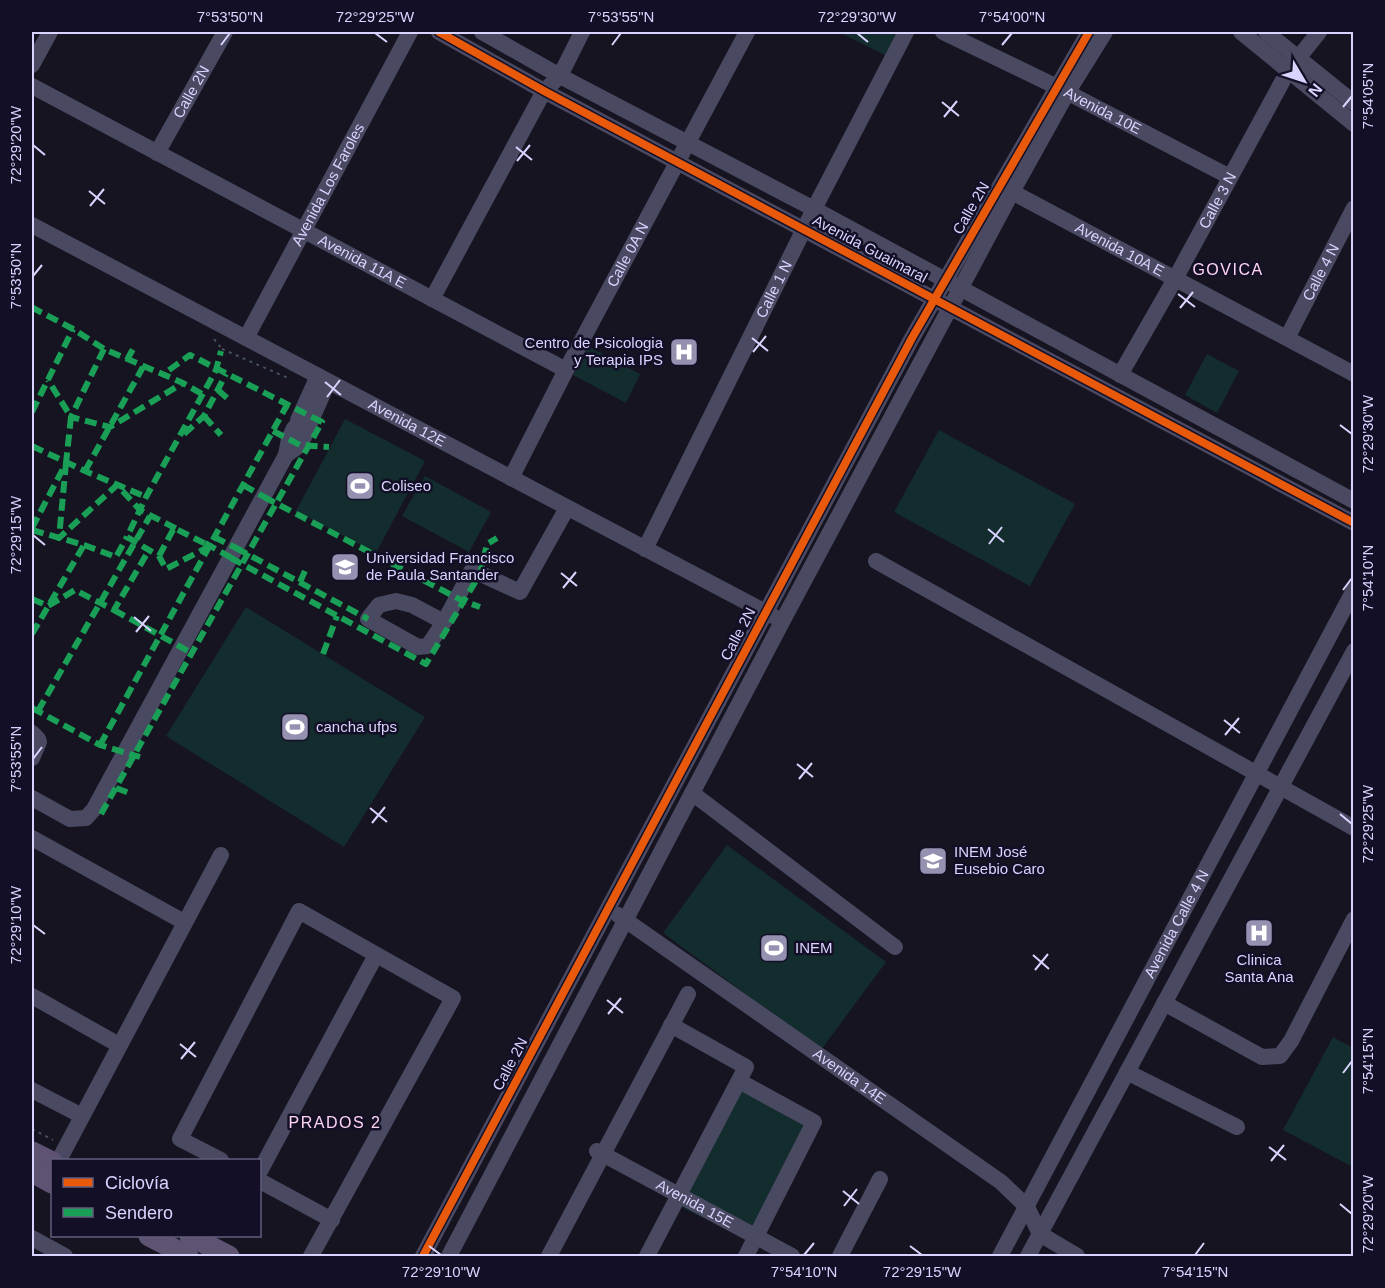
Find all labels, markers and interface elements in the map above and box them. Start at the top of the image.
text: 7°53'50"N [197,8,263,25]
text: 72°29'25"W [336,8,415,25]
text: 7°53'55"N [588,8,654,25]
text: 72°29'30"W [818,8,897,25]
text: 7°54'00"N [979,8,1045,25]
north arrow [1274,51,1334,111]
street label: Calle 2N [169,62,212,121]
text: 7°54'05"N [1359,63,1376,129]
text: N [1305,80,1326,100]
street label: Avenida 10E [1061,83,1144,137]
text: 72°29'20"W [7,105,24,184]
street label: Avenida Los Faroles [288,120,367,249]
street label: Calle 3 N [1195,169,1239,231]
street label: Calle 2N [949,179,992,237]
street label: Avenida Guaimaral [810,211,930,286]
street label: Avenida 10A E [1073,218,1167,279]
street label: Calle 0A N [603,219,652,290]
street label: Avenida 11A E [316,231,409,291]
street label: Calle 4 N [1299,241,1342,303]
text: 7°53'50"N [7,243,24,309]
street label: Calle 1 N [752,258,795,321]
district label: GOVICA [1192,261,1264,278]
place label: Centro de Psicologia y Terapia IPS [525,334,664,368]
hospital icon: Centro de Psicologia y Terapia IPS [668,336,700,368]
text: 72°29'30"W [1359,394,1376,473]
street label: Avenida 12E [366,395,449,450]
sports icon: Coliseo [344,470,376,502]
place label: Coliseo [381,477,431,494]
text: 72°29'15"W [7,495,24,574]
text: 7°54'10"N [1359,545,1376,611]
place label: Universidad Francisco de Paula Santander [366,549,514,583]
school or university icon: Universidad Francisco de Paula Santander [329,551,361,583]
street label: Calle 2N [717,604,759,663]
sports icon: cancha ufps [279,711,311,743]
place label: cancha ufps [316,718,397,735]
text: 7°53'55"N [7,726,24,792]
text: 72°29'25"W [1359,784,1376,863]
place label: INEM José Eusebio Caro [954,843,1045,877]
school or university icon: INEM José Eusebio Caro [917,845,949,877]
street label: Avenida Calle 4 N [1140,867,1212,981]
text: 72°29'10"W [7,885,24,964]
hospital icon: Clinica Santa Ana [1243,917,1275,949]
sports icon: INEM [758,932,790,964]
place label: INEM [795,939,833,956]
place label: Clinica Santa Ana [1224,951,1294,985]
text: 7°54'15"N [1359,1028,1376,1094]
street label: Calle 2N [489,1034,531,1093]
street label: Avenida 14E [810,1045,889,1107]
district label: PRADOS 2 [289,1114,381,1131]
legend [51,1159,261,1237]
text: Ciclovía [105,1173,170,1193]
text: 72°29'20"W [1359,1174,1376,1253]
street label: Avenida 15E [654,1176,736,1231]
text: Sendero [105,1203,173,1223]
text: 72°29'10"W [402,1263,481,1280]
text: 7°54'10"N [771,1263,837,1280]
text: 72°29'15"W [883,1263,962,1280]
text: 7°54'15"N [1162,1263,1228,1280]

